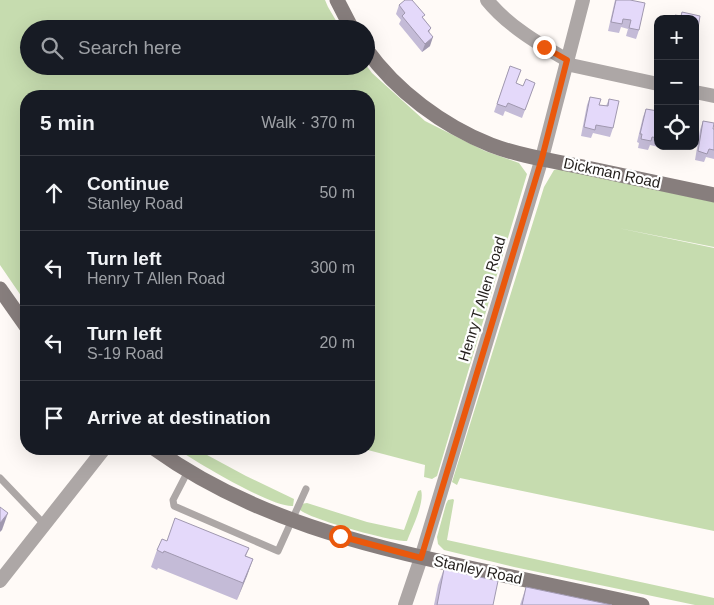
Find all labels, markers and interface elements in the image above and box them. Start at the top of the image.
map controls [654,15,699,150]
button: + [654,15,699,60]
search box [20,20,375,75]
icon: search [38,34,66,62]
route end [533,36,556,59]
text: Search here [78,37,182,58]
button: − [654,60,699,105]
button: locate [654,105,699,150]
text: 5 min [40,111,95,134]
text: Walk · 370 m [261,114,355,131]
street label: Dickman Road [562,154,662,191]
text: Continue [87,173,169,194]
icon: ahead [40,179,68,207]
text: 50 m [319,184,355,201]
text: Stanley Road [87,195,183,212]
street label: Henry T Allen Road [454,234,509,363]
text: Turn left [87,248,162,269]
icon: left [40,254,68,282]
text: 300 m [311,259,355,276]
text: Henry T Allen Road [87,270,225,287]
text: Turn left [87,323,162,344]
icon: left [40,329,68,357]
text: 20 m [319,334,355,351]
text: S-19 Road [87,345,164,362]
icon: arrive [40,404,68,432]
text: Arrive at destination [87,407,271,428]
route start [329,525,352,548]
street label: Stanley Road [432,552,524,587]

